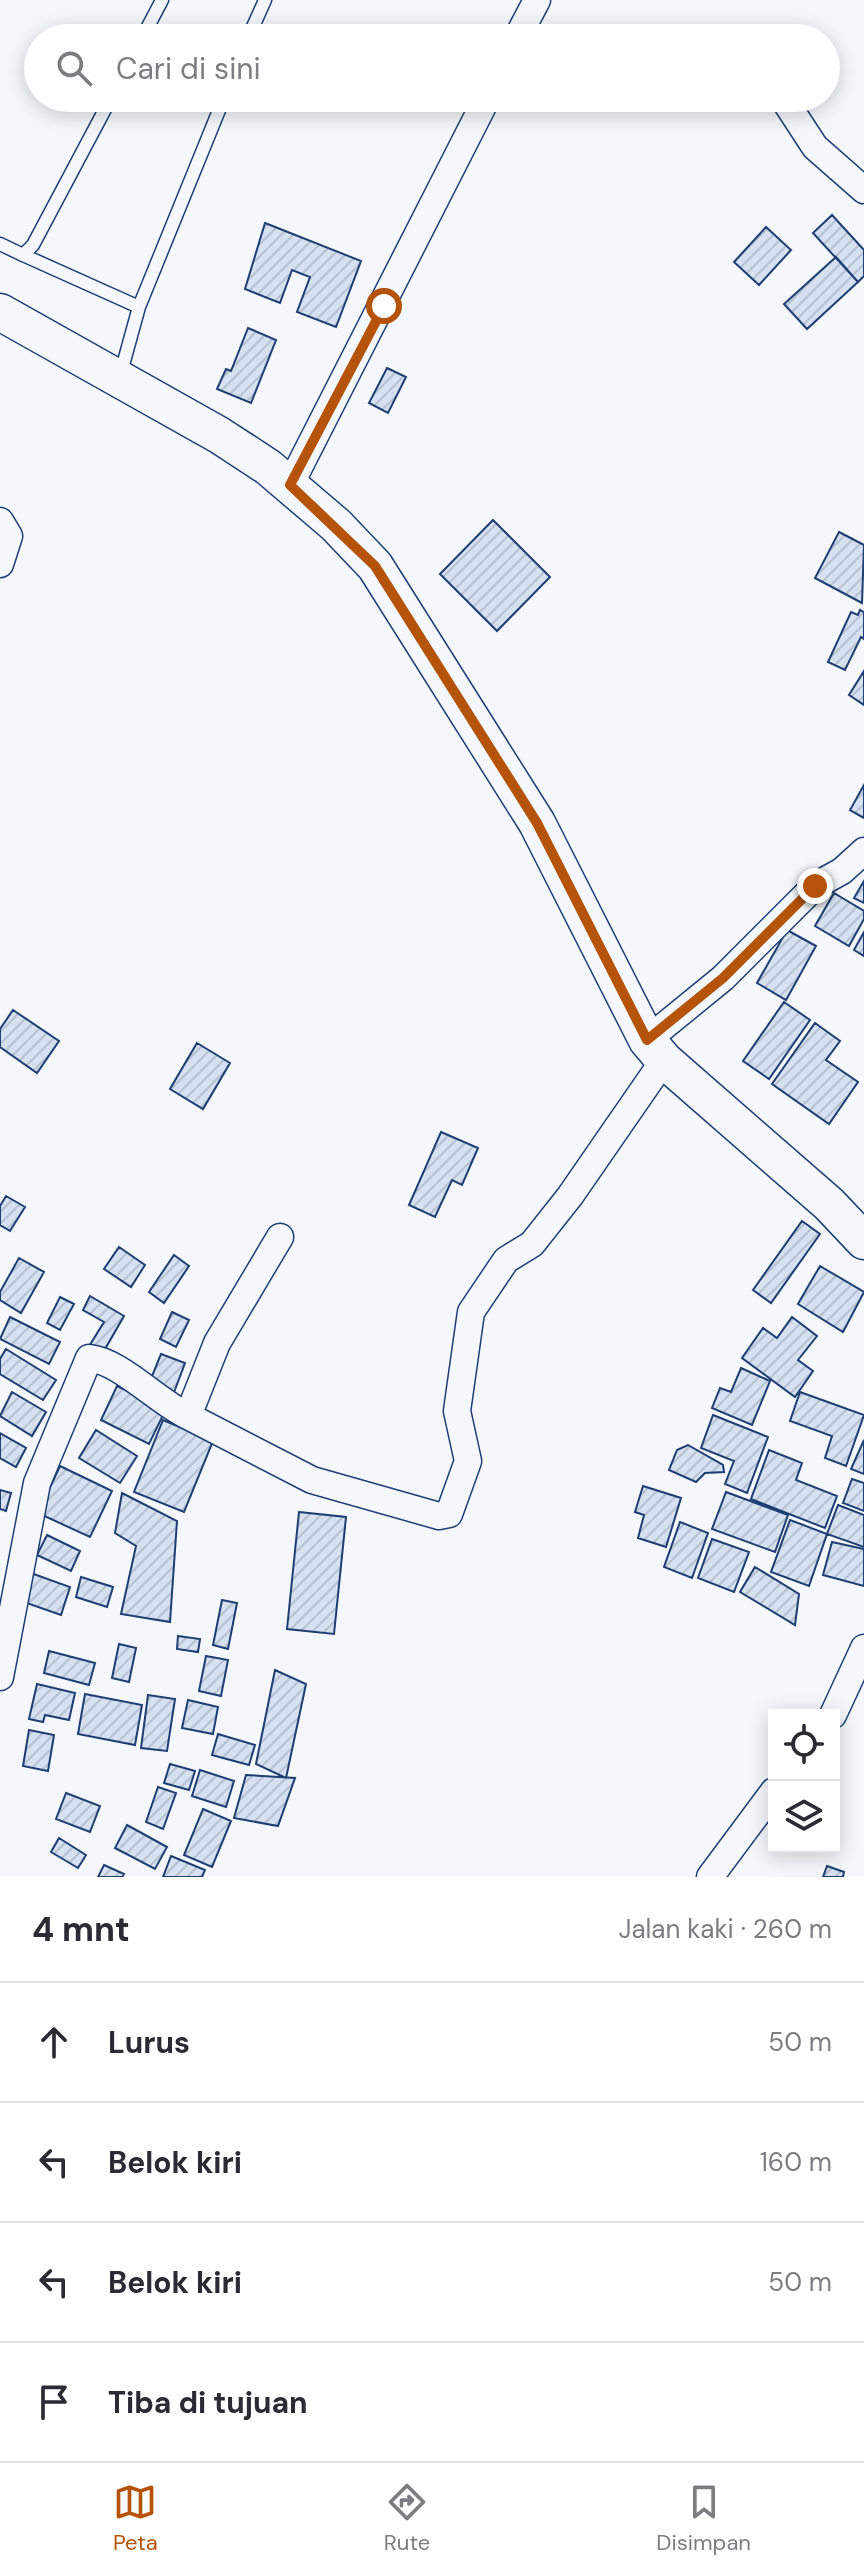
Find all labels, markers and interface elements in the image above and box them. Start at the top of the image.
search box [24,24,840,112]
icon: search [52,46,96,90]
text: Cari di sini [116,49,261,88]
route start [366,288,402,324]
route end [797,868,833,904]
map controls [768,1709,840,1853]
button: locate [768,1709,840,1781]
button: layers [768,1781,840,1853]
text: 4 mnt [32,1907,130,1952]
text: Jalan kaki · 260 m [618,1912,832,1946]
icon: ahead [32,2020,76,2064]
text: Lurus [108,2023,190,2062]
text: 50 m [768,2025,832,2059]
icon: left [32,2140,76,2184]
text: Belok kiri [108,2143,242,2182]
text: 160 m [760,2145,832,2179]
icon: left [32,2260,76,2304]
text: Belok kiri [108,2263,242,2302]
text: 50 m [768,2265,832,2299]
icon: arrive [32,2380,76,2424]
text: Tiba di tujuan [108,2383,308,2422]
tab: Peta [113,2480,158,2557]
tab: Rute [384,2480,430,2557]
tab: Disimpan [656,2480,751,2557]

